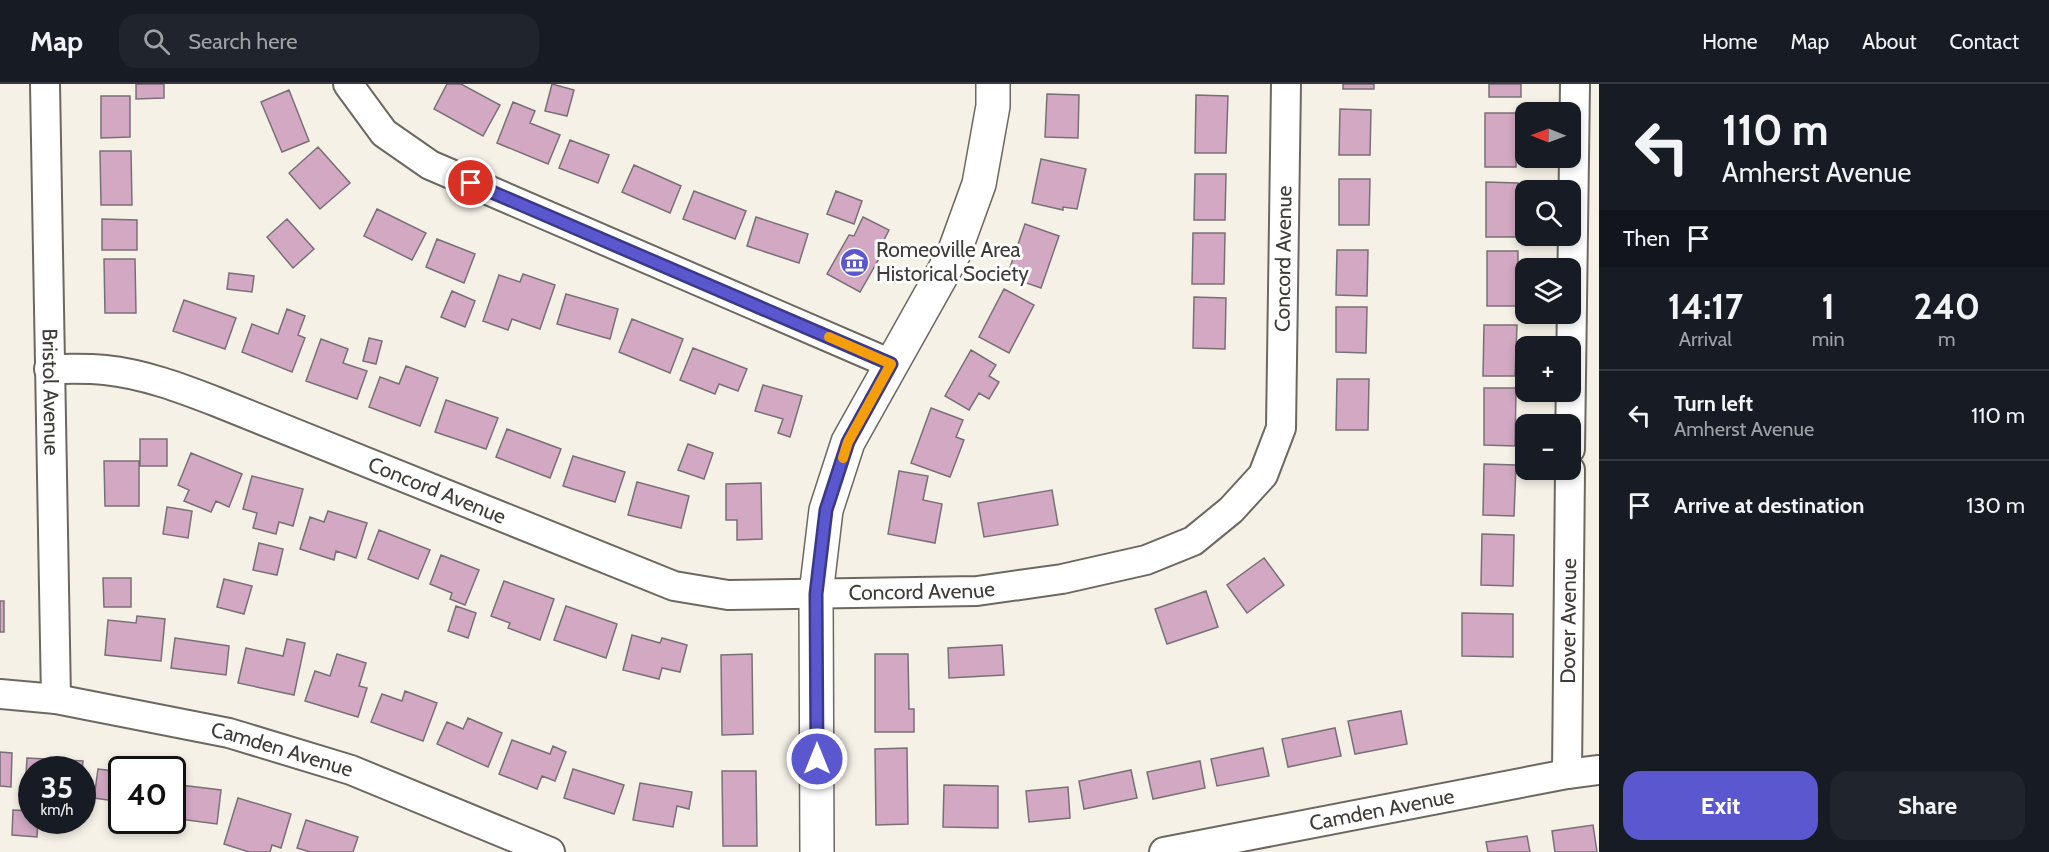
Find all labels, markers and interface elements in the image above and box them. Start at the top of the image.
search box [119,14,539,68]
text: Map [30,24,83,58]
icon: search [140,25,173,58]
text: Search here [188,28,297,55]
text: Home [1702,29,1758,54]
text: Map [1791,29,1829,54]
text: About [1862,29,1916,54]
text: Contact [1949,29,2019,54]
north arrow [1515,102,1581,168]
map controls [1515,102,1581,480]
text: 110 m [1722,104,1829,156]
icon: left [1623,108,1701,186]
text: Amherst Avenue [1722,156,1911,189]
pin [445,157,496,208]
icon: arrive [454,166,487,199]
button: search [1515,180,1581,246]
street label: Concord Avenue [1269,185,1297,332]
icon: arrive [1682,222,1715,255]
text: Then [1623,225,1670,252]
place label: Romeoville Area Historical Society [876,237,1029,286]
museum icon: Romeoville Area Historical Society [839,246,871,278]
button: layers [1515,258,1581,324]
text: 14:17 [1668,284,1743,328]
text: 1 [1822,284,1835,328]
text: 240 [1913,284,1980,328]
text: Arrival [1679,327,1732,351]
text: min [1812,327,1845,351]
text: m [1938,327,1956,351]
street label: Bristol Avenue [37,328,65,456]
button: + [1515,336,1581,402]
text: Turn left [1674,390,1753,417]
icon: left [1623,399,1656,432]
text: 110 m [1971,402,2025,429]
button: − [1515,414,1581,480]
text: Amherst Avenue [1674,417,1814,441]
street label: Concord Avenue [365,451,510,529]
icon: arrive [1623,489,1656,522]
text: Arrive at destination [1674,492,1864,519]
text: 130 m [1966,492,2025,519]
street label: Dover Avenue [1555,558,1581,684]
street label: Concord Avenue [848,576,997,605]
street label: Camden Avenue [209,717,356,782]
position arrow [785,727,849,791]
speed limit sign: 40 [108,756,186,834]
text: 35 [41,769,73,806]
button: Exit [1623,771,1818,840]
button: Share [1830,771,2025,840]
street label: Camden Avenue [1307,783,1457,836]
text: km/h [41,801,73,819]

